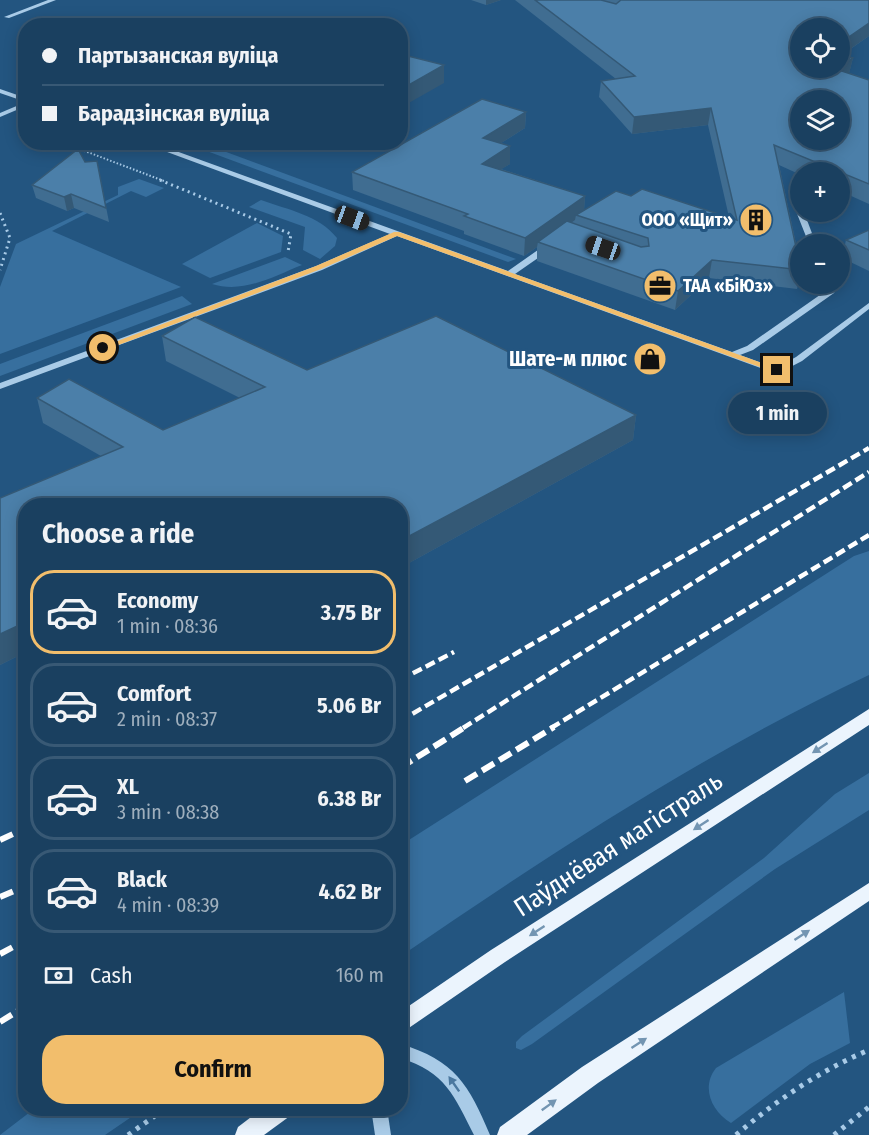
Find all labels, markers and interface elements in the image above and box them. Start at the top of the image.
map controls [790,18,850,294]
button: locate [790,18,850,78]
text: Партызанская вуліца [78,42,278,69]
button: layers [790,90,850,150]
text: Барадзінская вуліца [78,100,270,127]
button: + [790,162,850,222]
building icon: ООО «Щит» [738,202,774,238]
car [332,203,372,233]
place label: ООО «Щит» [641,209,733,231]
car [583,234,623,262]
button: − [790,234,850,294]
office icon: ТАА «БіЮз» [642,268,678,304]
place label: ТАА «БіЮз» [683,275,773,297]
route start [89,334,116,361]
shop icon: Шате-м плюс [632,341,668,377]
place label: Шате-м плюс [509,346,628,372]
route end [763,356,790,383]
callout: 1 min [728,391,826,433]
text: 1 min [756,401,799,425]
text: Choose a ride [42,518,194,550]
icon: car [45,585,99,639]
text: Economy [117,587,198,614]
text: 3.75 Br [321,599,381,626]
text: 1 min · 08:36 [117,614,218,638]
icon: car [45,678,99,732]
text: Comfort [117,680,191,707]
text: 5.06 Br [317,692,381,719]
text: 2 min · 08:37 [117,707,217,731]
one-way arrow [812,742,828,753]
street label: Паўднёвая магістраль [508,765,728,923]
icon: car [45,771,99,825]
text: XL [117,773,139,800]
text: 6.38 Br [317,785,381,812]
text: 3 min · 08:38 [117,800,219,824]
one-way arrow [692,820,709,831]
icon: car [45,864,99,918]
text: Black [117,866,167,893]
text: 4.62 Br [318,878,381,905]
text: 4 min · 08:39 [117,893,219,917]
one-way arrow [529,925,545,937]
one-way arrow [794,930,810,941]
icon: cash [42,959,75,992]
text: Cash [90,962,133,989]
text: 160 m [336,963,384,987]
button: Confirm [42,1035,384,1104]
one-way arrow [631,1038,647,1049]
one-way arrow [448,1076,460,1092]
one-way arrow [540,1099,556,1111]

